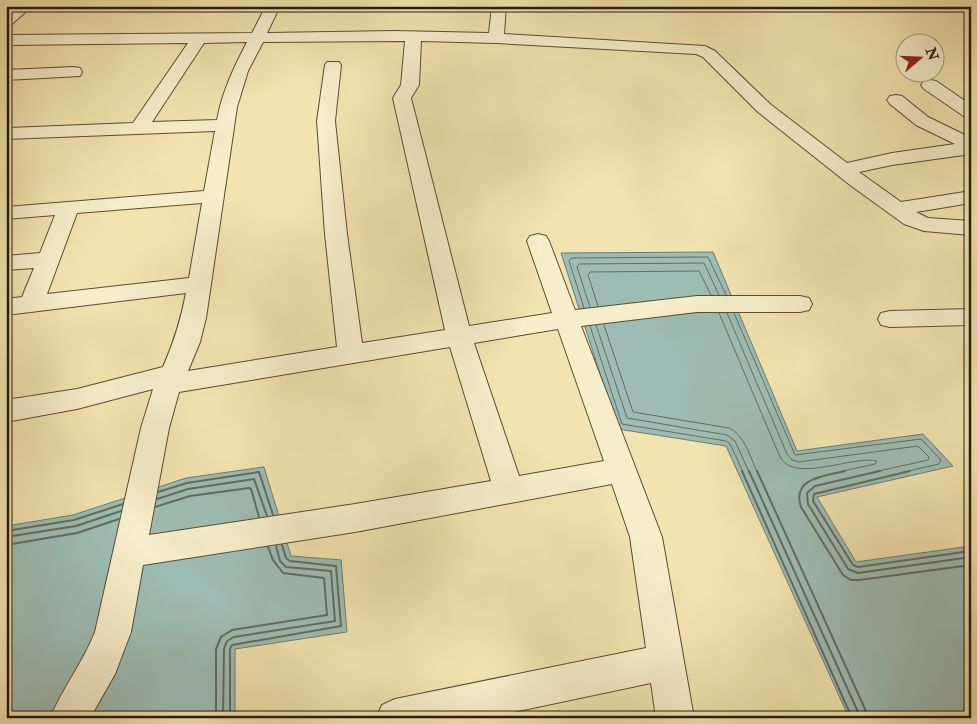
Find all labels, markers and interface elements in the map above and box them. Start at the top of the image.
north arrow [894,32,944,82]
text: N [921,44,942,63]

